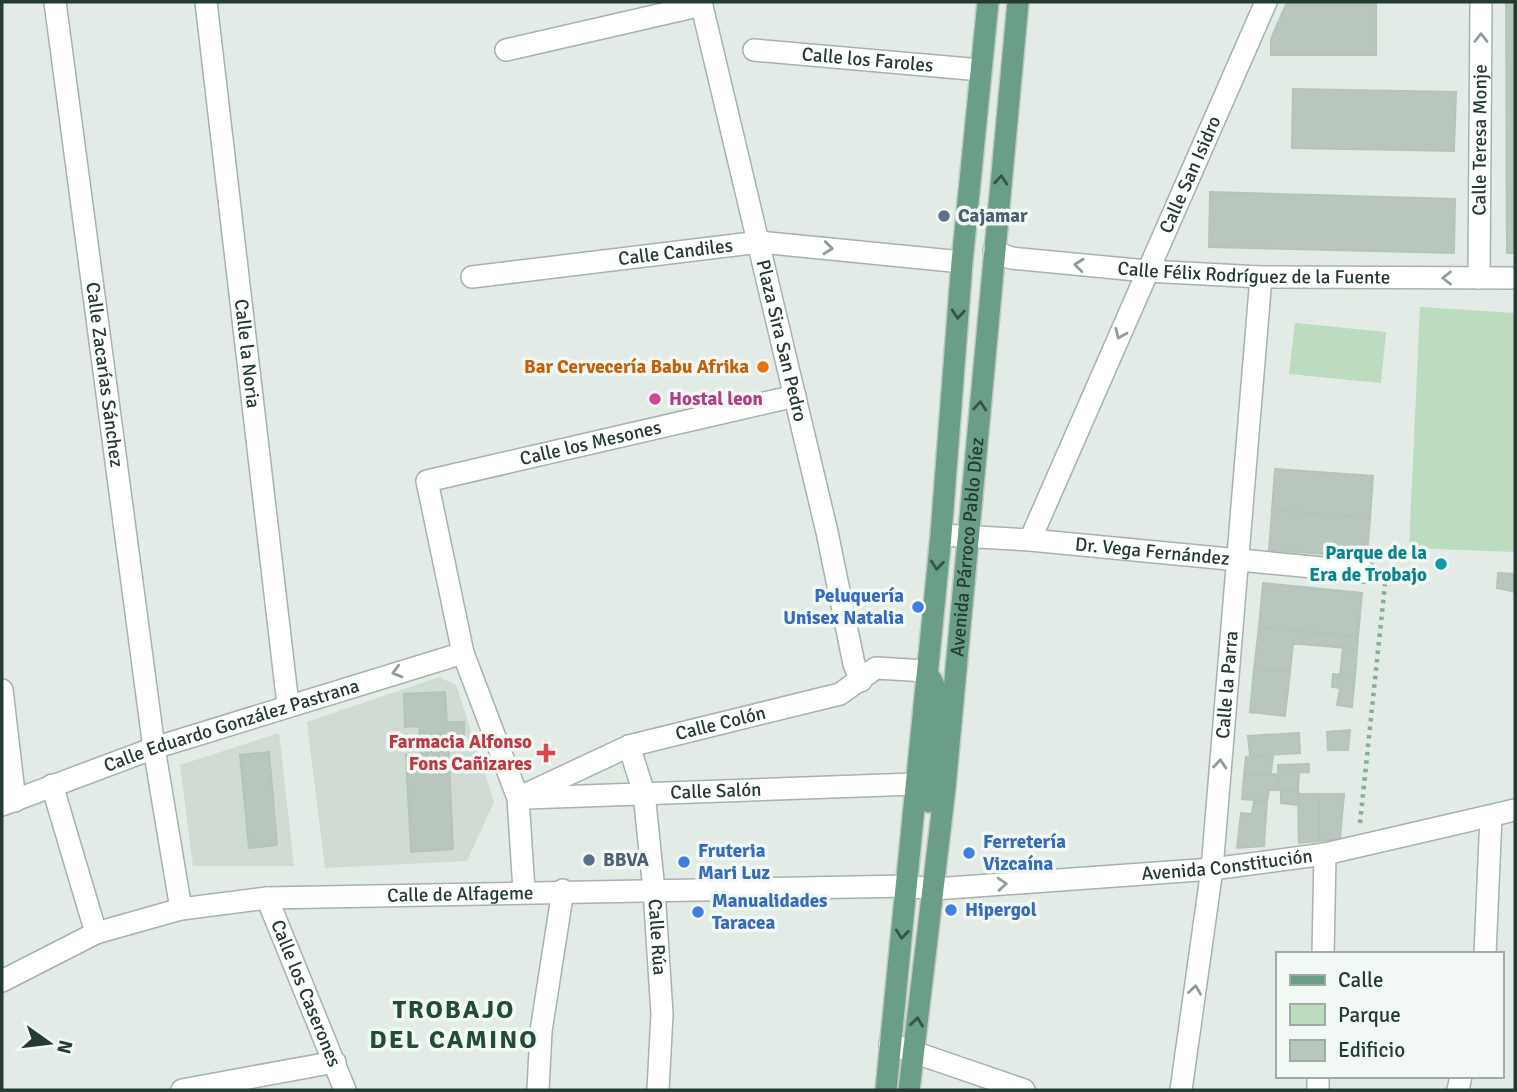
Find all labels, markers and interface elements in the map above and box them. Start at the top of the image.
one-way arrow [1473,32,1489,43]
street label: Calle los Faroles [801,42,934,78]
street label: Calle Teresa Monje [1467,64,1493,216]
street label: Calle San Isidro [1154,112,1227,237]
one-way arrow [993,174,1008,185]
place label: Cajamar [958,204,1028,228]
marker: Cajamar [936,208,952,224]
street label: Calle Candiles [617,233,734,271]
one-way arrow [822,241,834,256]
street label: Calle Félix Rodríguez de la Fuente [1117,256,1390,290]
street label: Plaza Sira San Pedro [751,257,812,424]
one-way arrow [1074,257,1085,272]
one-way arrow [1441,270,1452,286]
street label: Calle Zacarías Sánchez [80,281,129,469]
street label: Calle la Noria [229,298,265,410]
one-way arrow [951,308,966,319]
one-way arrow [1114,327,1128,339]
place label: Bar Cervecería Babu Afrika [524,355,749,379]
marker: Bar Cervecería Babu Afrika [755,359,771,375]
place label: Hostal leon [669,387,763,411]
marker: Hostal leon [647,391,663,407]
one-way arrow [972,401,987,412]
street label: Calle los Mesones [518,415,664,471]
street label: Avenida Párroco Pablo Díez [945,436,989,658]
street label: Dr. Vega Fernández [1074,532,1231,571]
place label: Parque de la Era de Trobajo [1309,541,1427,587]
marker: Parque de la Era de Trobajo [1433,556,1449,572]
one-way arrow [930,559,945,571]
place label: Peluquería Unisex Natalia [783,584,904,630]
marker: Peluquería Unisex Natalia [910,599,926,615]
street label: Calle la Parra [1211,630,1244,740]
one-way arrow [391,664,403,679]
street label: Calle Eduardo González Pastrana [100,674,362,778]
street label: Calle Colón [673,701,768,746]
place label: Farmacia Alfonso Fons Cañizares [388,730,532,776]
marker: Farmacia Alfonso Fons Cañizares [538,745,554,761]
one-way arrow [1212,759,1227,770]
street label: Calle Salón [670,778,762,805]
place label: Ferretería Vizcaína [983,830,1066,876]
place label: Fruteria Mari Luz [698,839,770,885]
street label: Avenida Constitución [1141,844,1314,886]
marker: Ferretería Vizcaína [961,845,977,861]
place label: BBVA [603,848,649,872]
marker: BBVA [581,852,597,868]
marker: Fruteria Mari Luz [676,854,692,870]
one-way arrow [997,877,1008,892]
street label: Calle de Alfageme [387,881,534,908]
place label: Manualidades Taracea [712,889,828,935]
street label: Calle Rúa [643,898,671,976]
place label: Hipergol [965,898,1037,922]
marker: Hipergol [943,902,959,918]
marker: Manualidades Taracea [690,904,706,920]
street label: Calle los Caserones [265,916,346,1071]
one-way arrow [895,928,910,940]
legend [1276,952,1503,1078]
text: Calle [1338,967,1384,993]
one-way arrow [1187,985,1202,996]
district label: TROBAJO DEL CAMINO [369,994,539,1056]
text: Parque [1338,1002,1401,1028]
north arrow [14,1008,84,1078]
one-way arrow [909,1017,924,1028]
text: Edificio [1338,1037,1405,1063]
text: N [51,1038,78,1056]

